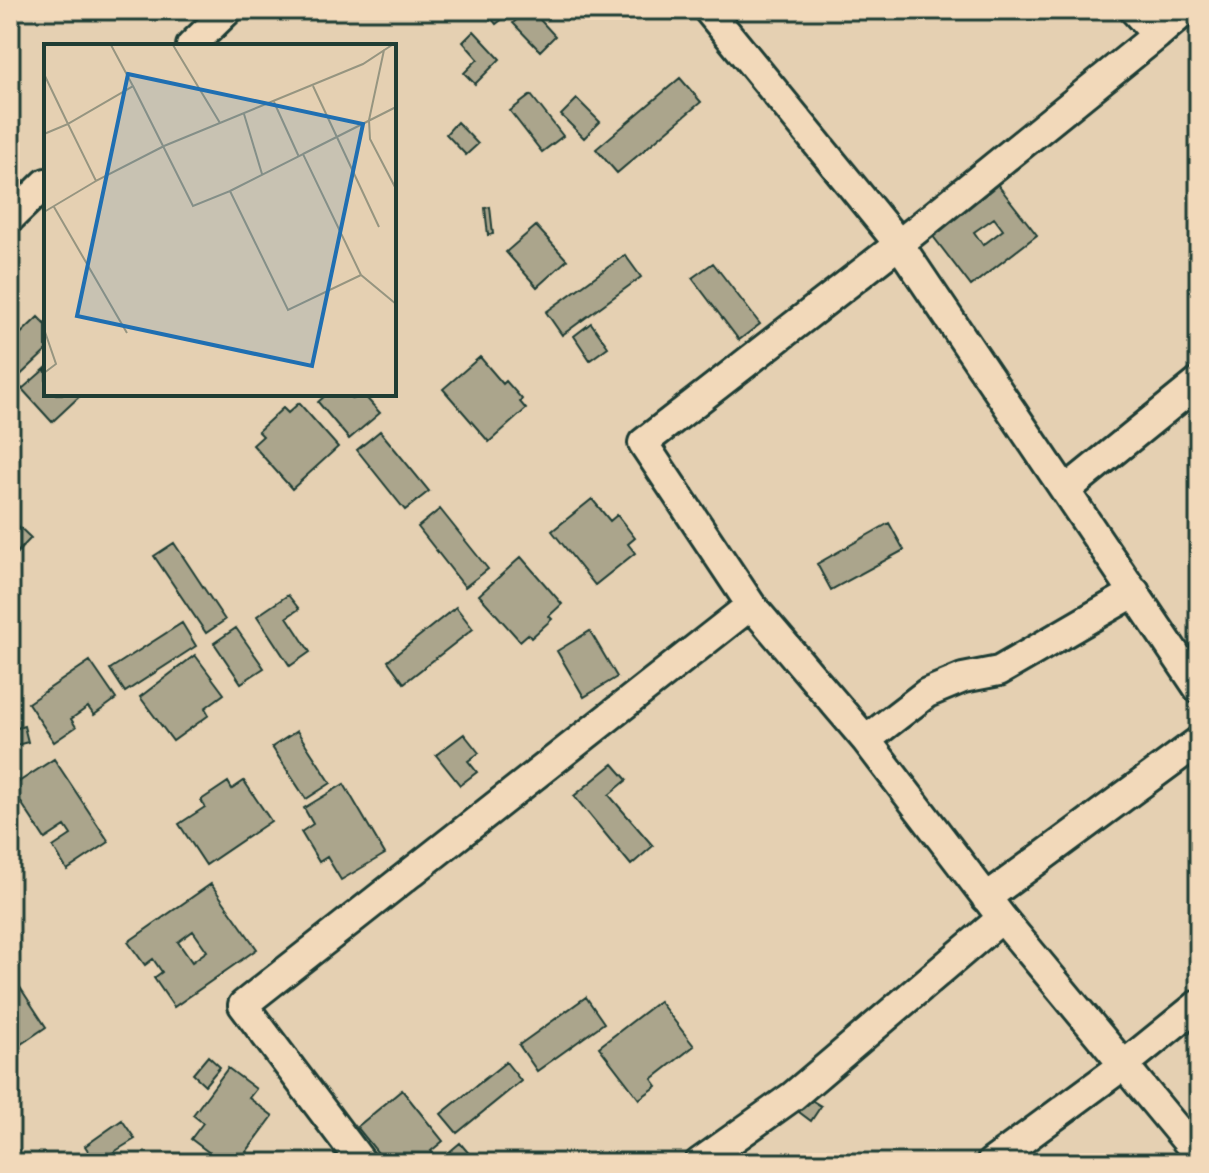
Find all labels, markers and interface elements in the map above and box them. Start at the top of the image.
inset map [44,44,396,396]

